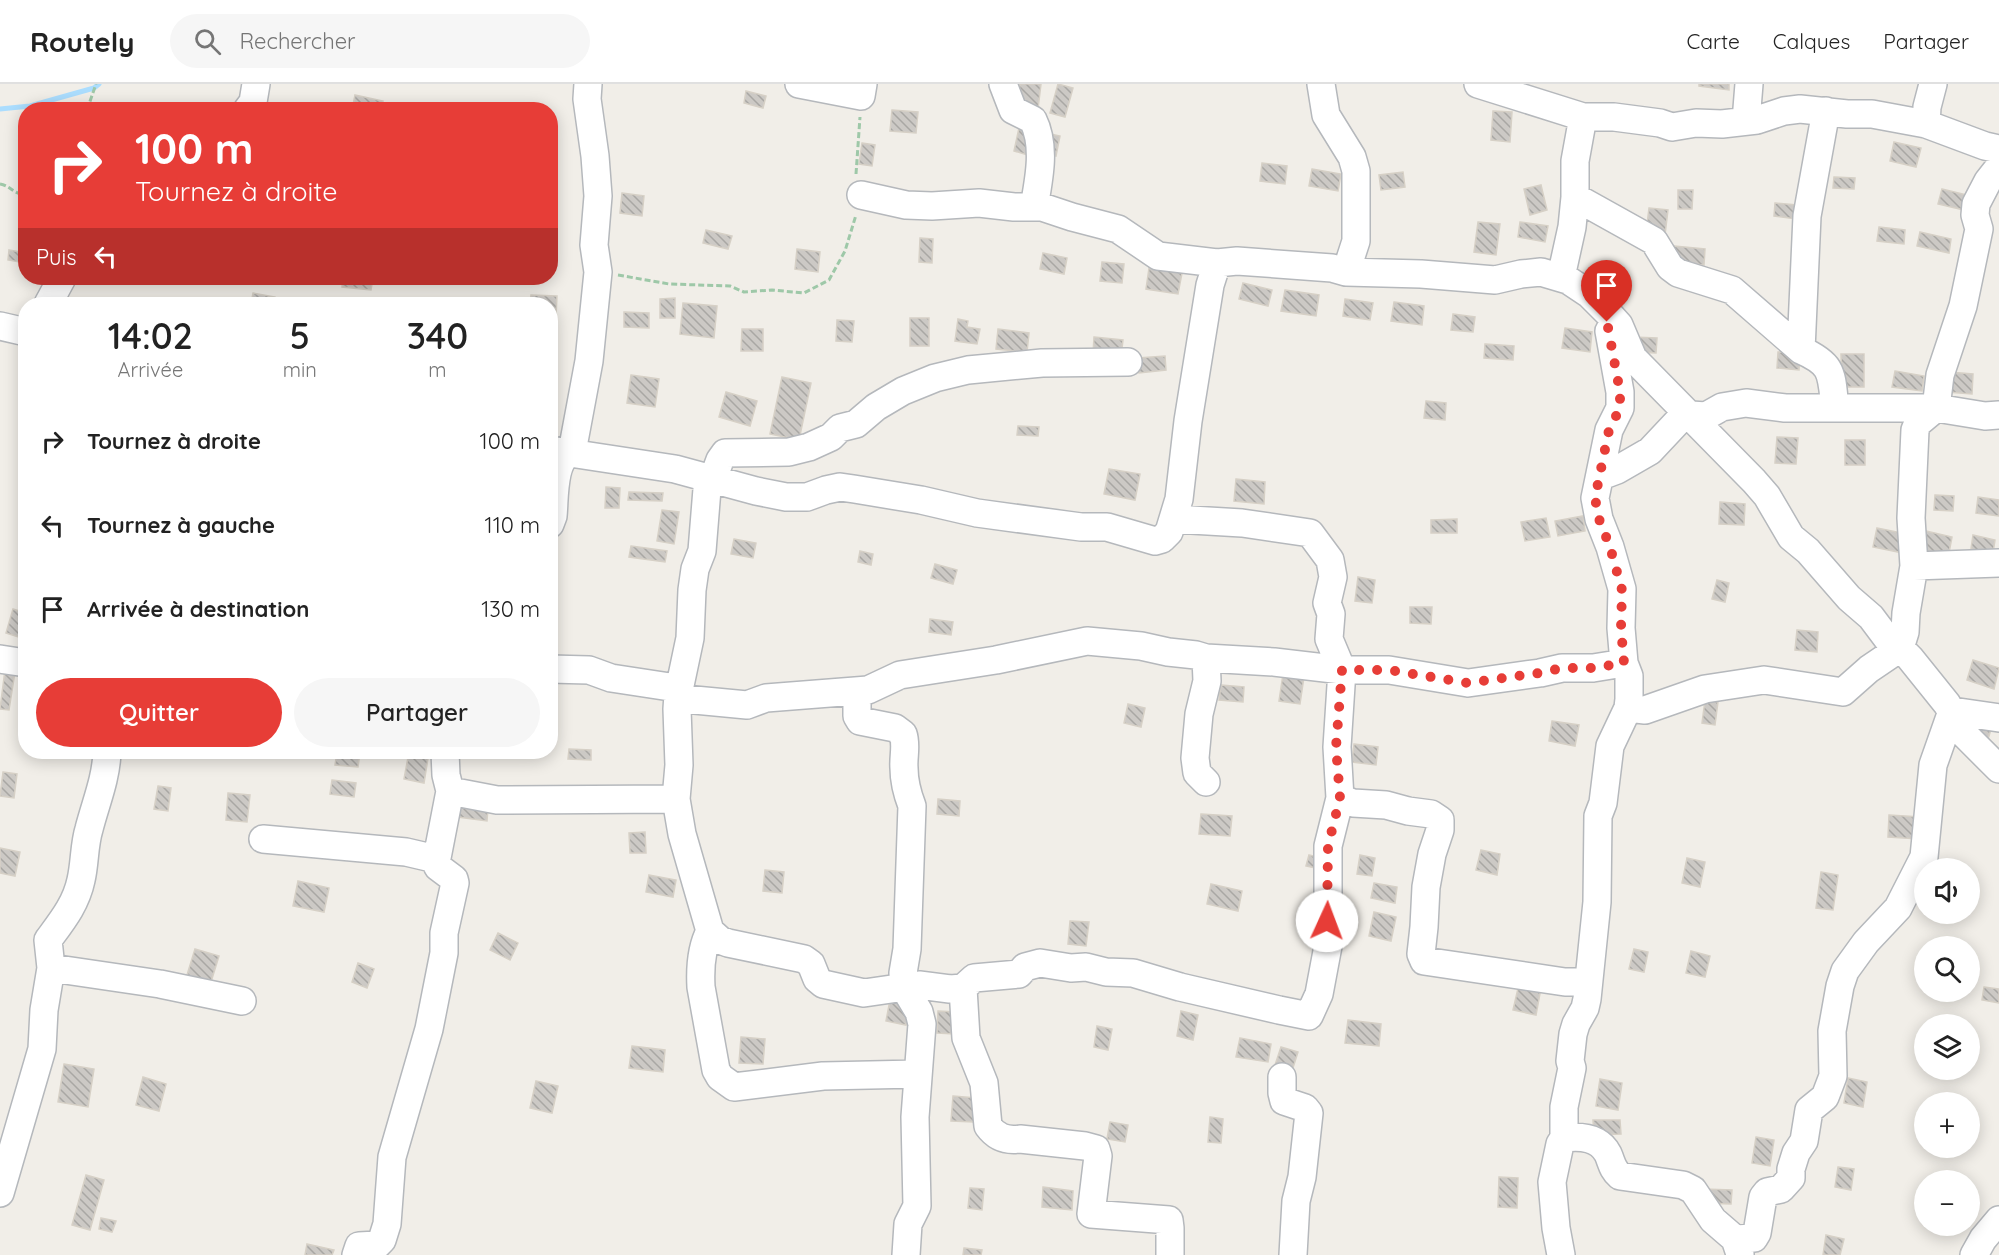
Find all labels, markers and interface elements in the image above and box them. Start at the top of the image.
search box [170,14,590,68]
text: Routely [30,24,134,59]
icon: search [191,25,224,58]
text: Rechercher [239,27,356,55]
text: Carte [1686,28,1740,54]
text: Calques [1773,28,1850,54]
text: Partager [1883,28,1969,54]
text: 100 m [135,122,253,175]
icon: right [36,126,114,204]
text: Tournez à droite [135,174,338,208]
icon: left [89,240,122,273]
text: Puis [36,243,77,271]
pin [1581,260,1632,322]
icon: arrive [1590,269,1623,302]
text: 14:02 [108,313,193,358]
text: 5 [290,313,310,358]
text: 340 [407,313,468,358]
text: Arrivée [118,357,183,382]
text: min [283,357,317,382]
text: m [428,357,447,382]
icon: right [36,425,69,458]
text: Tournez à droite [87,427,261,455]
text: 100 m [480,427,540,455]
icon: left [36,509,69,542]
text: Tournez à gauche [87,511,275,539]
text: 110 m [485,511,540,539]
icon: arrive [36,593,69,626]
text: Arrivée à destination [87,595,309,623]
text: 130 m [481,595,540,623]
button: Quitter [36,678,282,747]
button: Partager [294,678,540,747]
map controls [1914,858,1980,1236]
button: sound [1914,858,1980,924]
position arrow [1295,889,1359,953]
button: search [1914,936,1980,1002]
button: layers [1914,1014,1980,1080]
button: + [1914,1092,1980,1158]
button: − [1914,1170,1980,1236]

